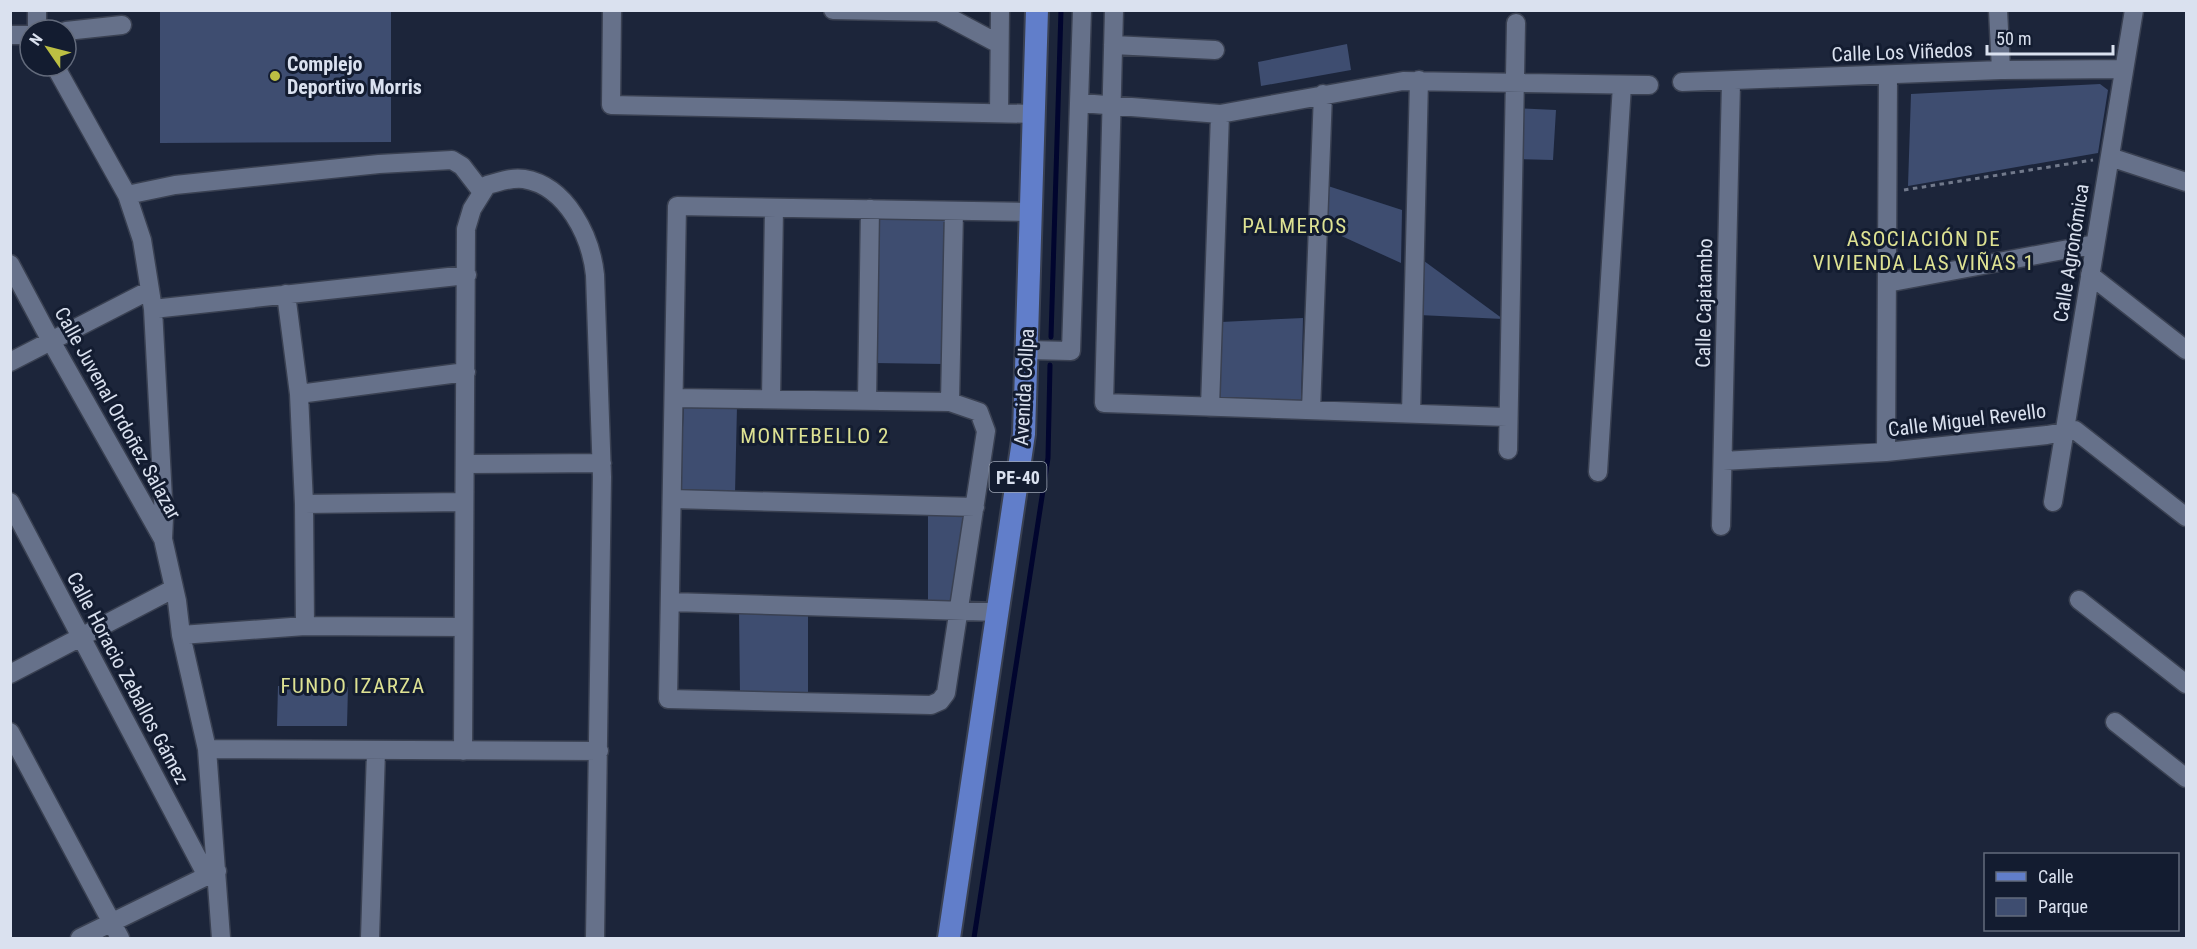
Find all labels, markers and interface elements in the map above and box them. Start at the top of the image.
north arrow [18,18,78,78]
scale bar [1987,18,2113,56]
text: 50 m [1996,28,2031,49]
text: N [26,30,47,49]
street label: Calle Los Viñedos [1831,38,1973,66]
place label: Complejo Deportivo Morris [287,52,422,99]
marker: Complejo Deportivo Morris [268,69,282,83]
street label: Calle Agronómica [2048,182,2094,324]
district label: PALMEROS [1242,214,1348,238]
district label: ASOCIACIÓN DE VIVIENDA LAS VIÑAS 1 [1813,227,2035,275]
street label: Calle Cajatambo [1691,238,1717,368]
street label: Calle Juvenal Ordoñez Salazar [50,303,186,523]
street label: Avenida Collpa [1009,328,1039,446]
street label: Calle Miguel Revello [1887,398,2047,442]
district label: MONTEBELLO 2 [740,424,890,448]
road number: PE-40 [990,462,1046,492]
street label: Calle Horacio Zeballos Gámez [62,568,194,788]
district label: FUNDO IZARZA [280,674,426,698]
legend [1984,853,2179,931]
text: Calle [2038,866,2074,887]
text: Parque [2038,896,2088,917]

